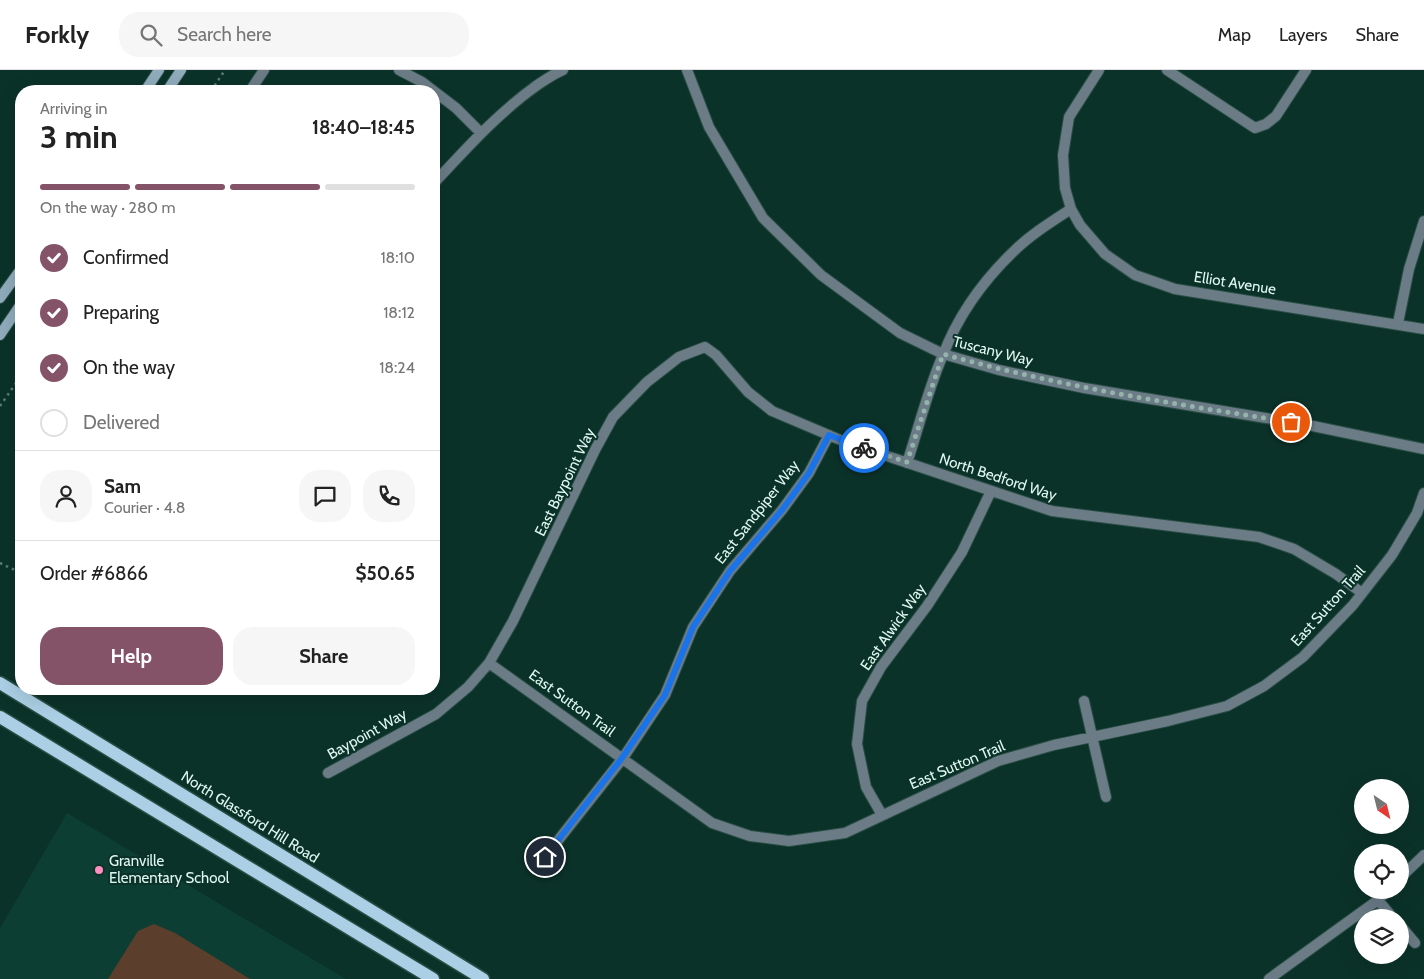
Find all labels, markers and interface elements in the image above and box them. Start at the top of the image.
search box [119,12,469,57]
text: Forkly [25,20,89,49]
icon: search [137,21,165,49]
text: Search here [177,23,272,46]
text: Map [1218,24,1251,46]
text: Layers [1279,24,1328,46]
text: Share [1356,24,1399,46]
text: Arriving in [40,99,107,118]
text: 18:40–18:45 [312,116,415,139]
text: 3 min [40,117,118,156]
text: On the way · 280 m [40,198,175,217]
icon: check [40,244,68,272]
text: Confirmed [83,246,169,269]
text: 18:10 [380,248,415,267]
street label: Elliot Avenue [1193,268,1278,298]
icon: check [40,299,68,327]
text: Preparing [83,301,159,324]
text: 18:12 [383,303,415,322]
street label: Tuscany Way [951,332,1035,370]
icon: check [40,354,68,382]
text: On the way [83,356,175,379]
text: 18:24 [379,358,415,377]
pin [1270,401,1312,443]
icon: bag [1277,408,1305,436]
text: Delivered [83,411,160,434]
courier [839,423,889,473]
street label: East Baypoint Way [531,425,599,539]
icon: bike [850,434,878,462]
street label: North Bedford Way [937,450,1059,505]
street label: East Sandpiper Way [711,456,803,567]
button: person [40,470,92,522]
button: chat [299,470,351,522]
button: phone [363,470,415,522]
text: Sam [104,475,141,498]
text: Courier · 4.8 [104,498,186,517]
text: Order #6866 [40,562,148,585]
text: $50.65 [355,562,415,585]
street label: East Sutton Trail [1287,562,1369,650]
street label: East Alwick Way [856,580,930,674]
button: Help [40,627,223,685]
button: Share [233,627,415,685]
street label: East Sutton Trail [525,666,619,741]
street label: Baypoint Way [324,705,410,763]
street label: East Sutton Trail [907,737,1008,793]
street label: North Glassford Hill Road [178,767,322,867]
north arrow [1354,779,1409,834]
map controls [1354,779,1409,964]
pin [524,836,566,878]
icon: home [531,843,559,871]
button: locate [1354,844,1409,899]
place label: Granville Elementary School [109,852,230,887]
marker: Granville Elementary School [93,864,105,876]
button: layers [1354,909,1409,964]

